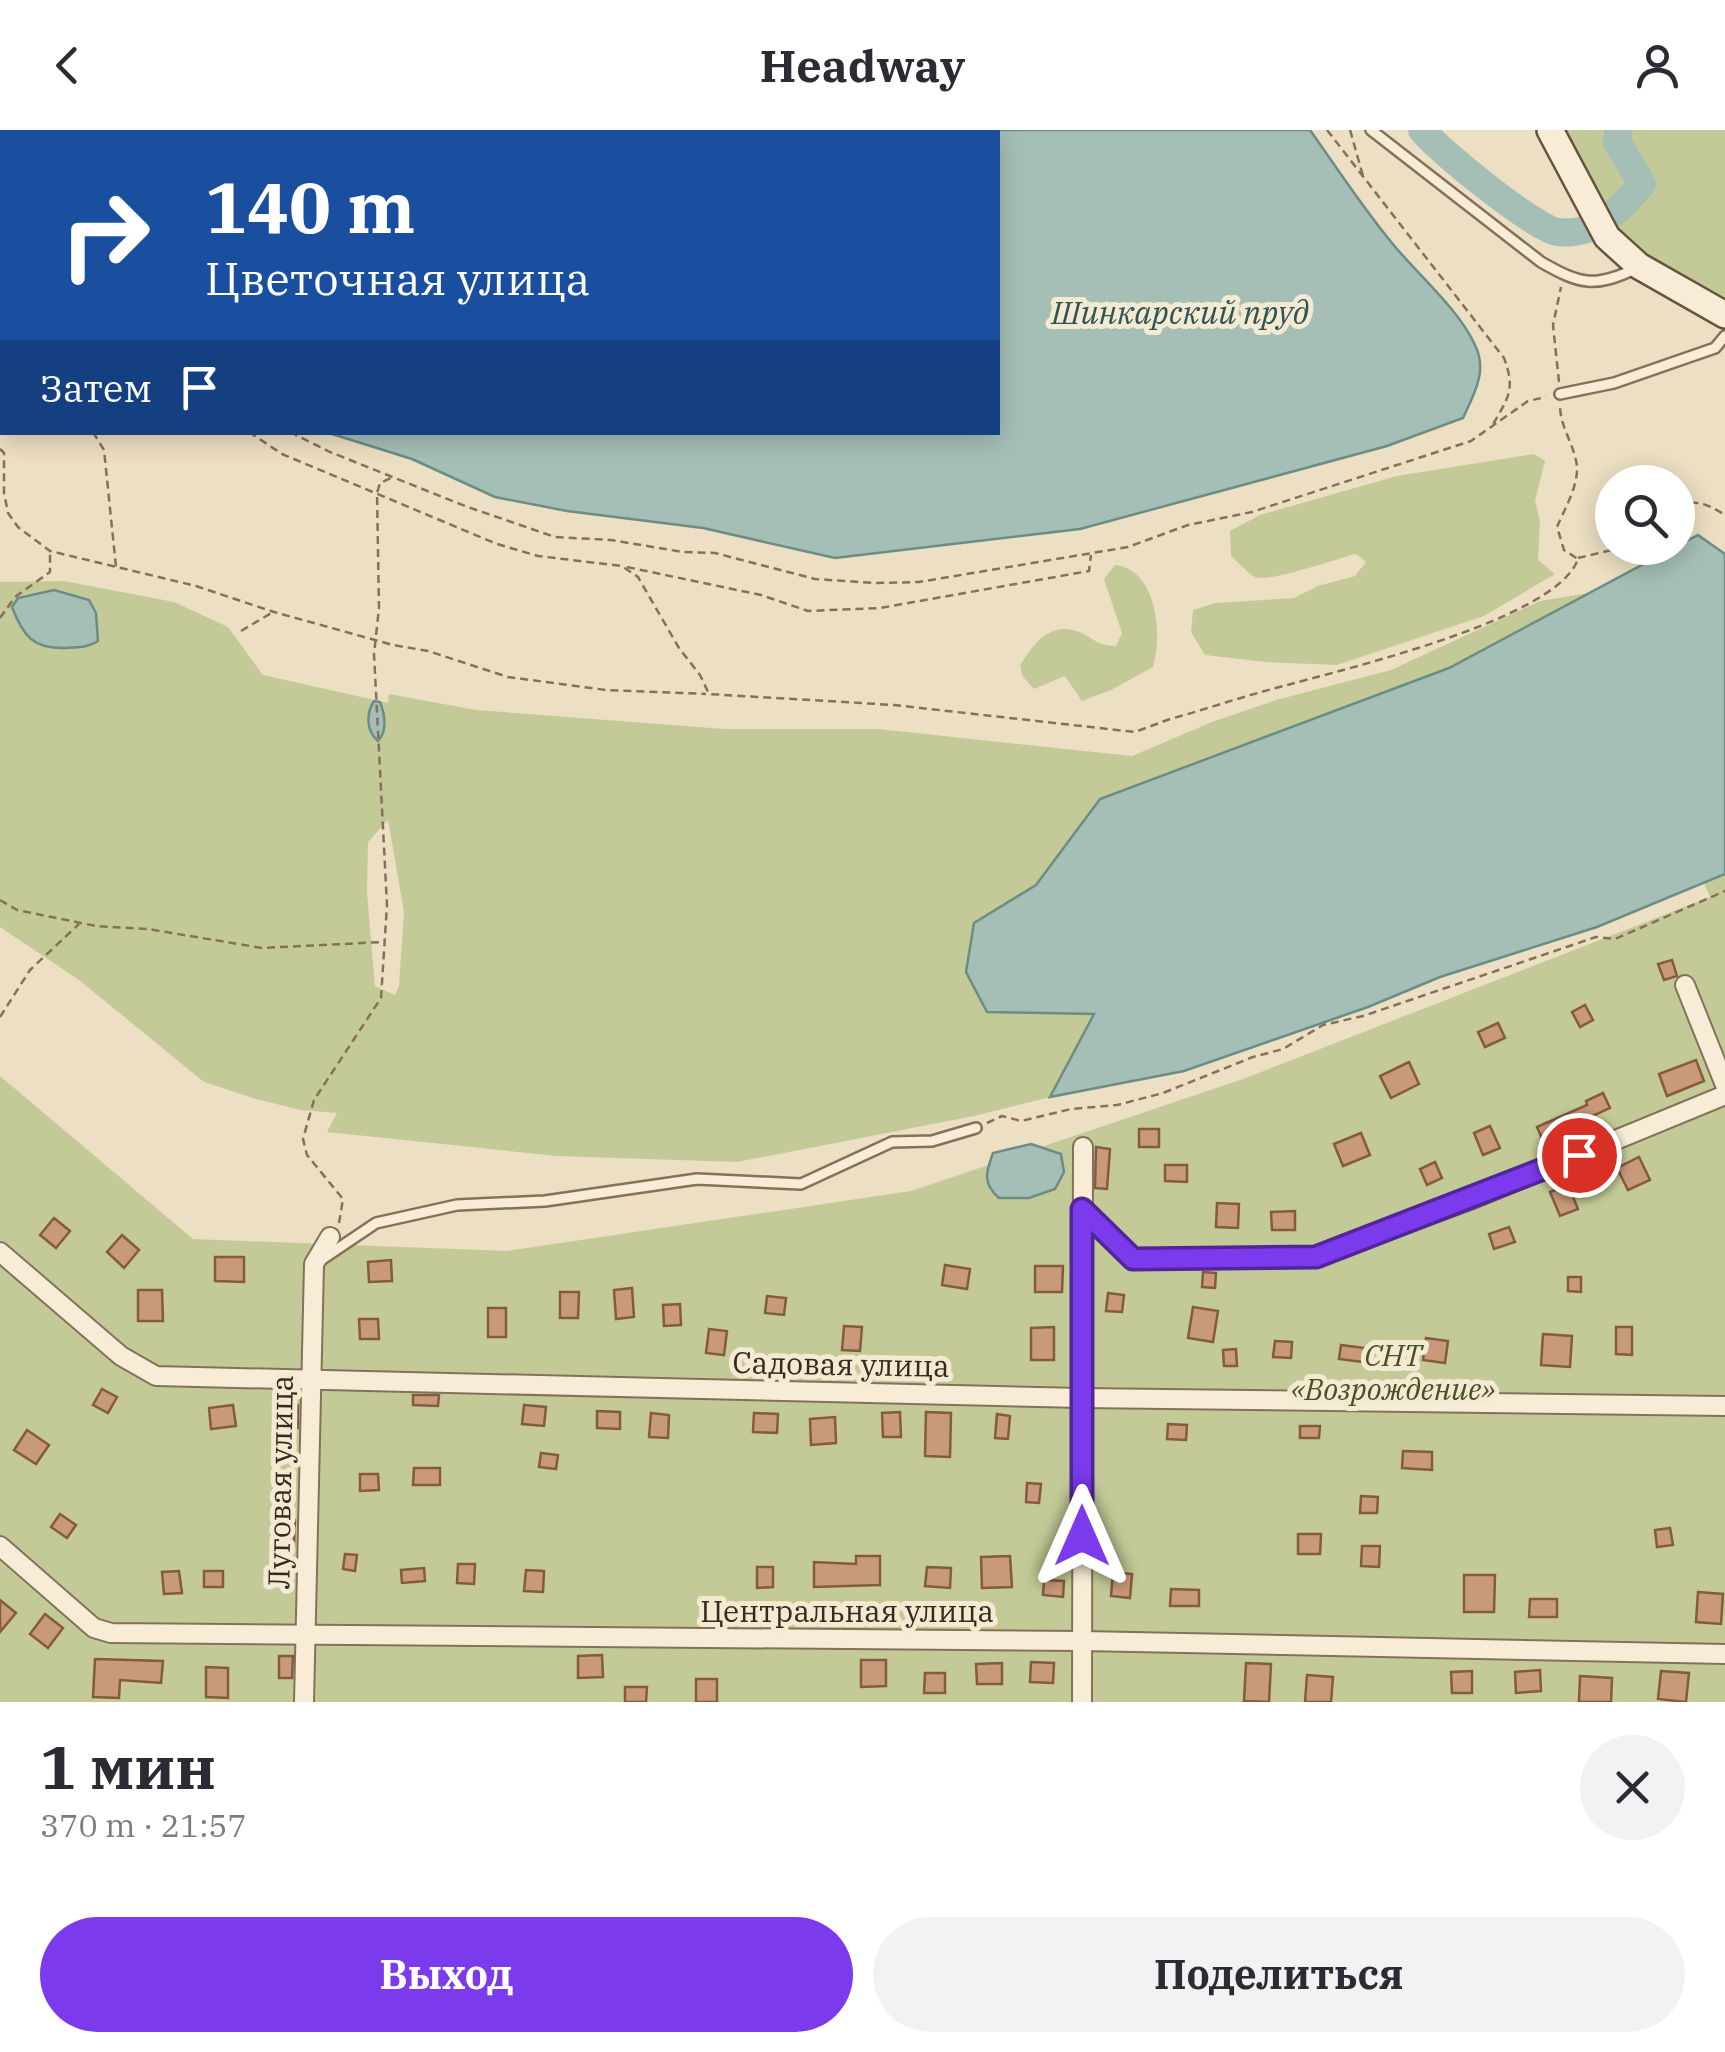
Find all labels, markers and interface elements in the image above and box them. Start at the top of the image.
text: Headway [760,36,965,94]
icon: back [40,38,95,93]
icon: person [1630,38,1685,93]
text: 140 m [205,161,415,252]
icon: right [40,170,170,300]
text: Цветочная улица [205,249,590,307]
water label: Шинкарский пруд [1050,291,1309,333]
icon: arrive [172,360,227,415]
text: Затем [40,363,152,412]
map controls [1595,465,1695,565]
button: search [1595,465,1695,565]
pin [1537,1113,1622,1198]
icon: arrive [1552,1128,1607,1183]
park label: СНТ «Возрождение» [1290,1335,1496,1408]
street label: Садовая улица [732,1342,950,1385]
street label: Луговая улица [258,1374,301,1589]
position arrow [1030,1484,1134,1588]
street label: Центральная улица [700,1591,994,1630]
text: 1 мин [40,1727,216,1806]
button: close [1580,1735,1685,1840]
text: 370 m · 21:57 [40,1804,247,1846]
button: Выход [40,1917,853,2032]
button: Поделиться [873,1917,1685,2032]

